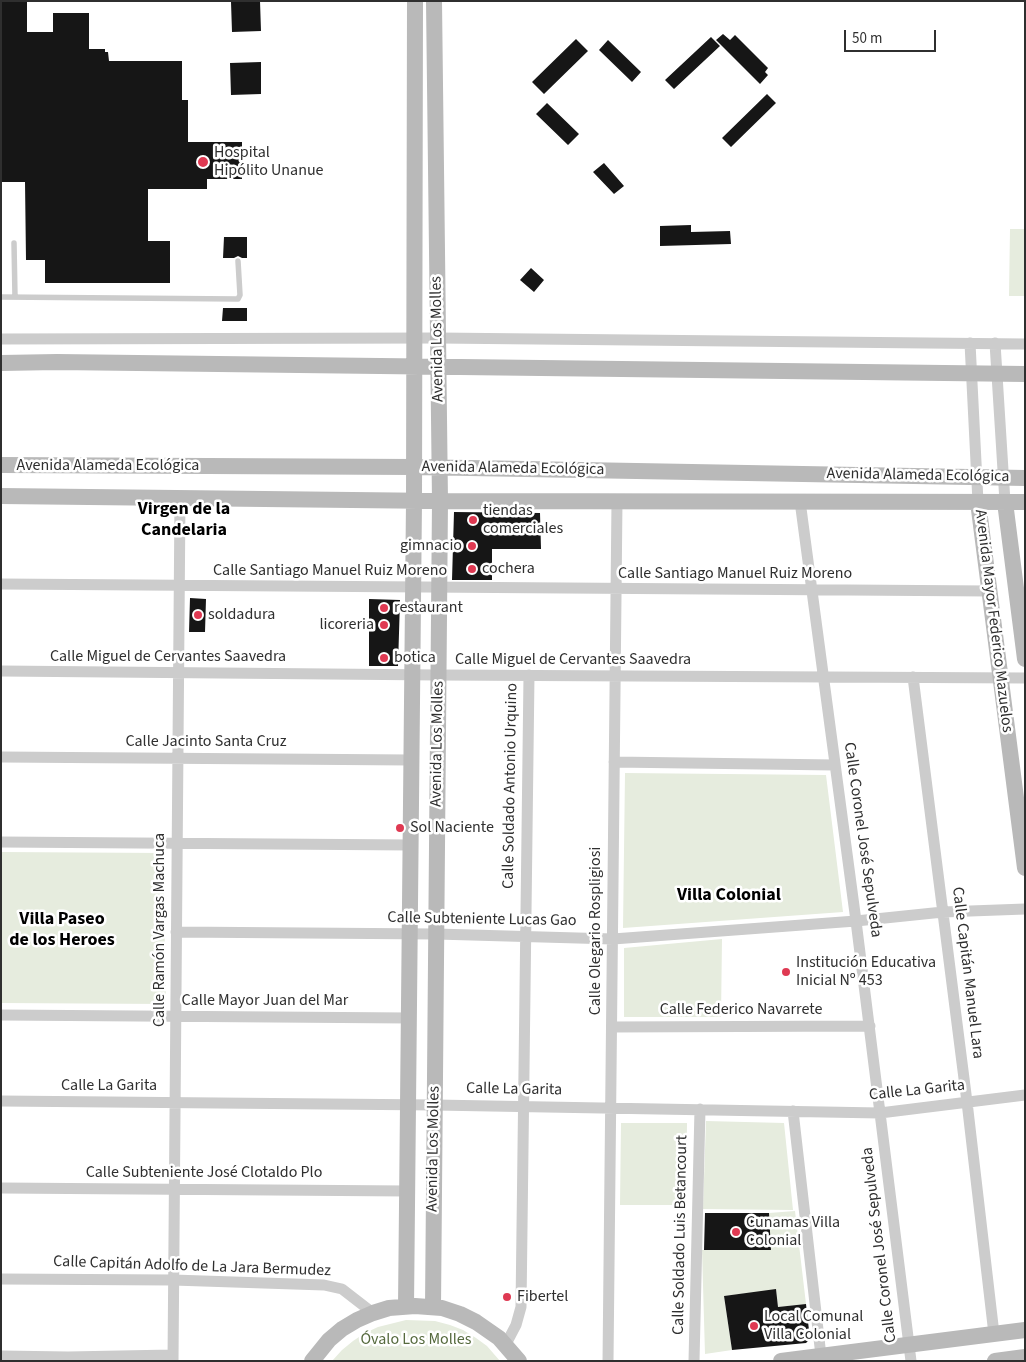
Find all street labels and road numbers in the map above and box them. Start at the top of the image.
street label: Avenida Los Molles [427,276,449,402]
street label: Avenida Alameda Ecológica [17,456,199,476]
street label: Avenida Alameda Ecológica [421,458,605,480]
street label: Avenida Alameda Ecológica [826,465,1010,487]
street label: Avenida Mayor Federico Mazuelos [970,508,1016,734]
street label: Calle Santiago Manuel Ruiz Moreno [213,561,447,581]
street label: Calle Santiago Manuel Ruiz Moreno [618,564,852,584]
street label: Calle Miguel de Cervantes Saavedra [50,647,286,667]
street label: Calle Miguel de Cervantes Saavedra [455,650,691,670]
street label: Avenida Los Molles [427,681,449,807]
street label: Calle Soldado Antonio Urquino [500,683,522,889]
street label: Calle Jacinto Santa Cruz [125,732,287,752]
street label: Calle Coronel José Sepulveda [839,741,885,939]
street label: Calle Ramón Vargas Machuca [150,833,170,1027]
street label: Calle Olegario Rospligiosi [586,847,606,1015]
street label: Calle Capitán Manuel Lara [947,886,987,1060]
street label: Calle Subteniente Lucas Gao [387,909,577,931]
street label: Calle Mayor Juan del Mar [182,991,348,1011]
street label: Calle Federico Navarrete [660,1000,822,1020]
street label: Calle La Garita [61,1076,157,1096]
street label: Calle La Garita [868,1076,966,1106]
street label: Calle La Garita [466,1080,562,1100]
street label: Avenida Los Molles [423,1086,445,1212]
street label: Calle Soldado Luis Betancourt [670,1135,692,1335]
street label: Calle Coronel José Sepulveda [858,1146,902,1344]
street label: Calle Subteniente José Clotaldo Plo [86,1163,322,1183]
street label: Calle Capitán Adolfo de La Jara Bermudez [53,1253,331,1281]

